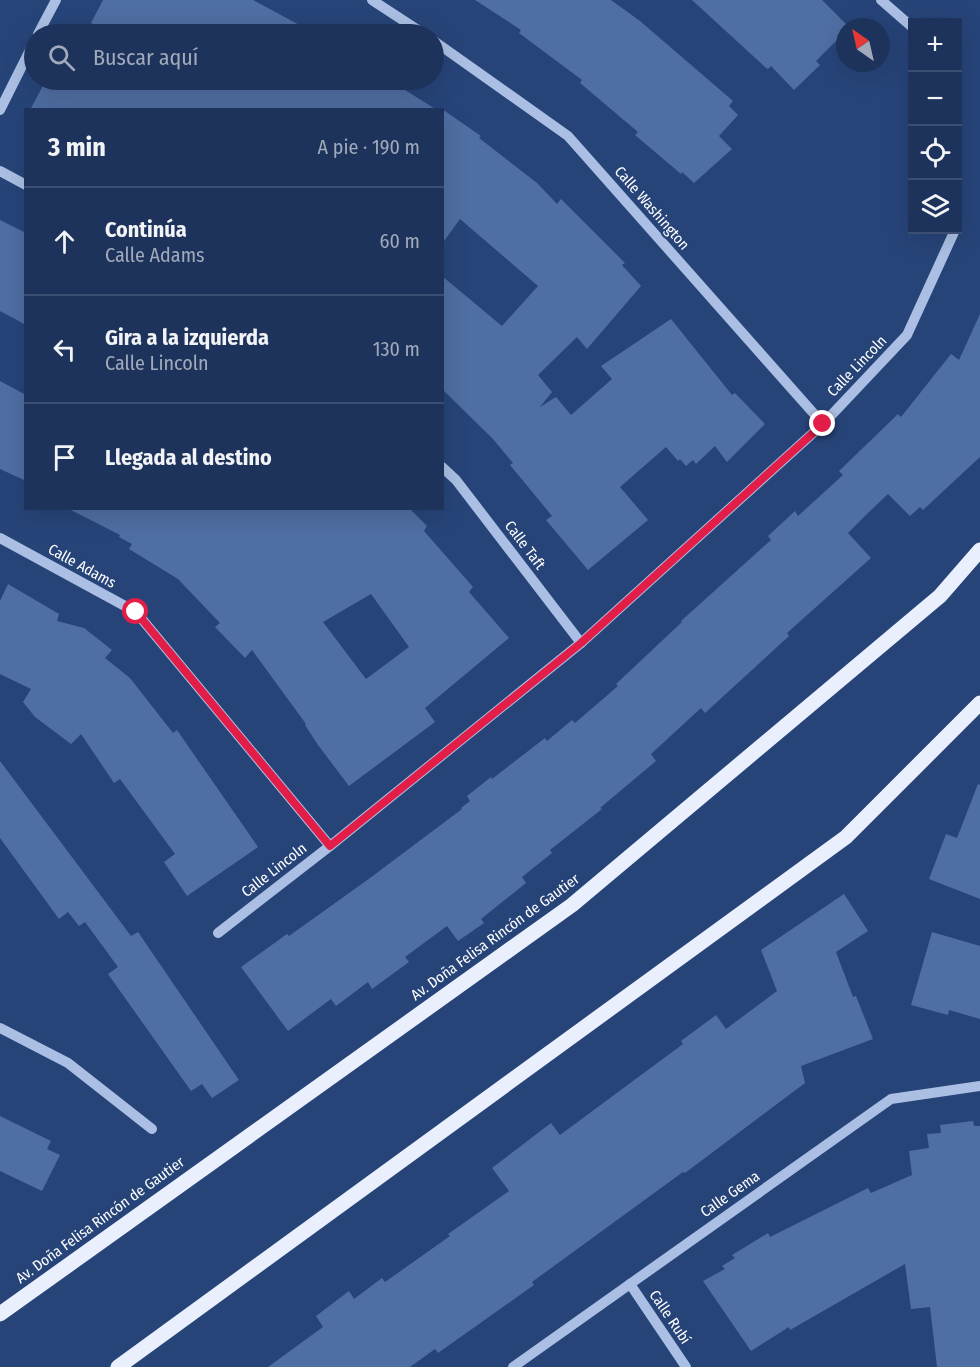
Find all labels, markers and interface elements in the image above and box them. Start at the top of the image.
north arrow [836,18,890,72]
map controls [908,18,962,234]
button: + [908,18,962,72]
search box [24,24,444,90]
icon: search [45,41,78,74]
text: Buscar aquí [93,44,198,71]
button: − [908,72,962,126]
button: locate [908,126,962,180]
text: 3 min [48,132,106,163]
text: A pie · 190 m [318,135,420,159]
street label: Calle Washington [611,162,693,254]
button: layers [908,180,962,234]
text: Continúa [105,216,187,243]
icon: ahead [48,225,81,258]
text: 60 m [380,229,420,253]
text: Calle Adams [105,243,205,267]
text: Gira a la izquierda [105,324,269,351]
street label: Calle Lincoln [824,332,890,400]
icon: left [48,333,81,366]
text: 130 m [373,337,420,361]
text: Calle Lincoln [105,351,209,375]
route end [809,410,835,436]
icon: arrive [48,441,81,474]
text: Llegada al destino [105,444,272,471]
street label: Calle Taft [501,517,549,573]
street label: Calle Adams [45,540,119,592]
route start [122,598,148,624]
street label: Calle Lincoln [238,839,310,901]
street label: Av. Doña Felisa Rincón de Gautier [407,869,583,1004]
street label: Av. Doña Felisa Rincón de Gautier [12,1152,188,1287]
street label: Calle Gema [697,1167,763,1221]
street label: Calle Rubí [645,1287,695,1348]

